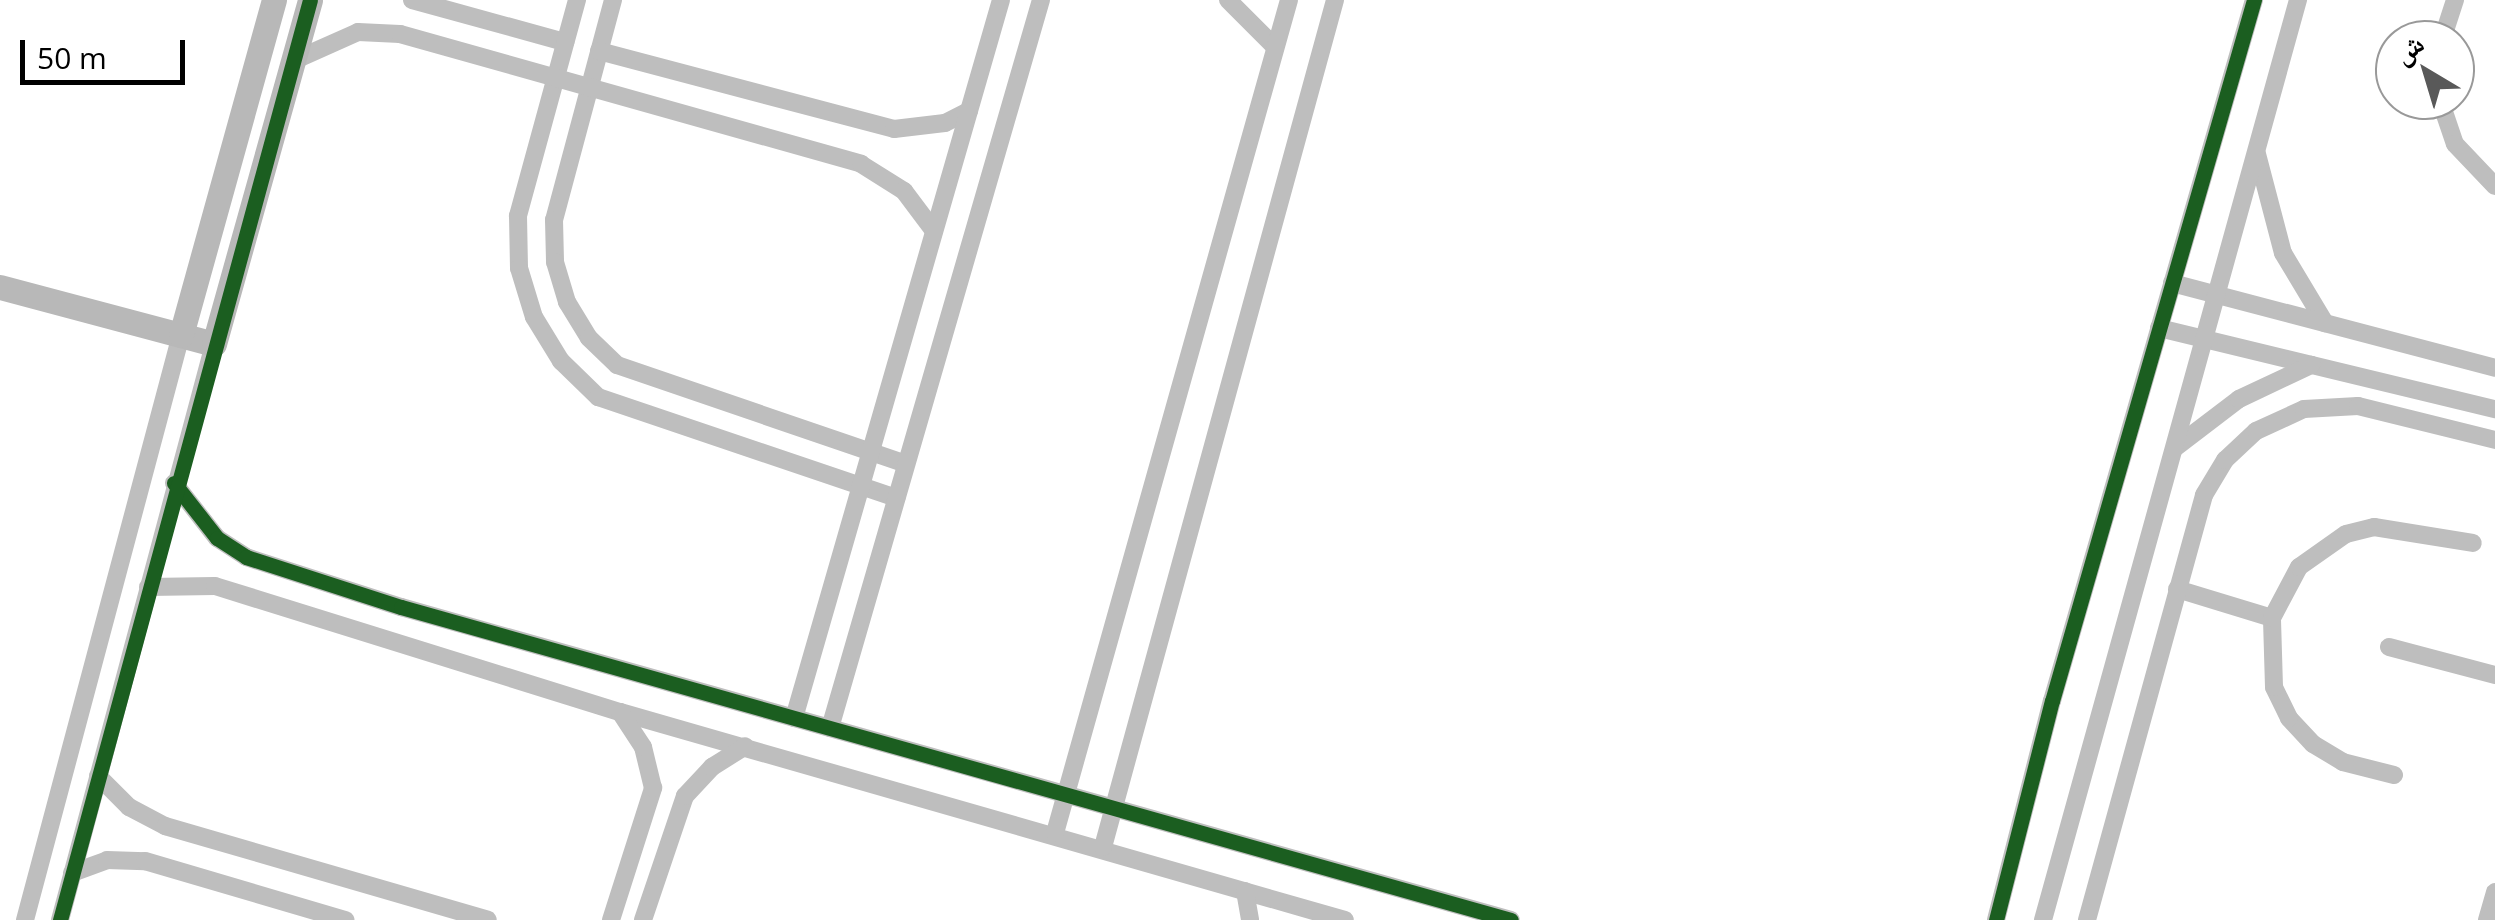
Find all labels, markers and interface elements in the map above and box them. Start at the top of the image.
scale bar [25,20,190,82]
north arrow [2375,20,2475,120]
text: ش [2384,24,2431,72]
text: 50 m [37,37,107,78]

